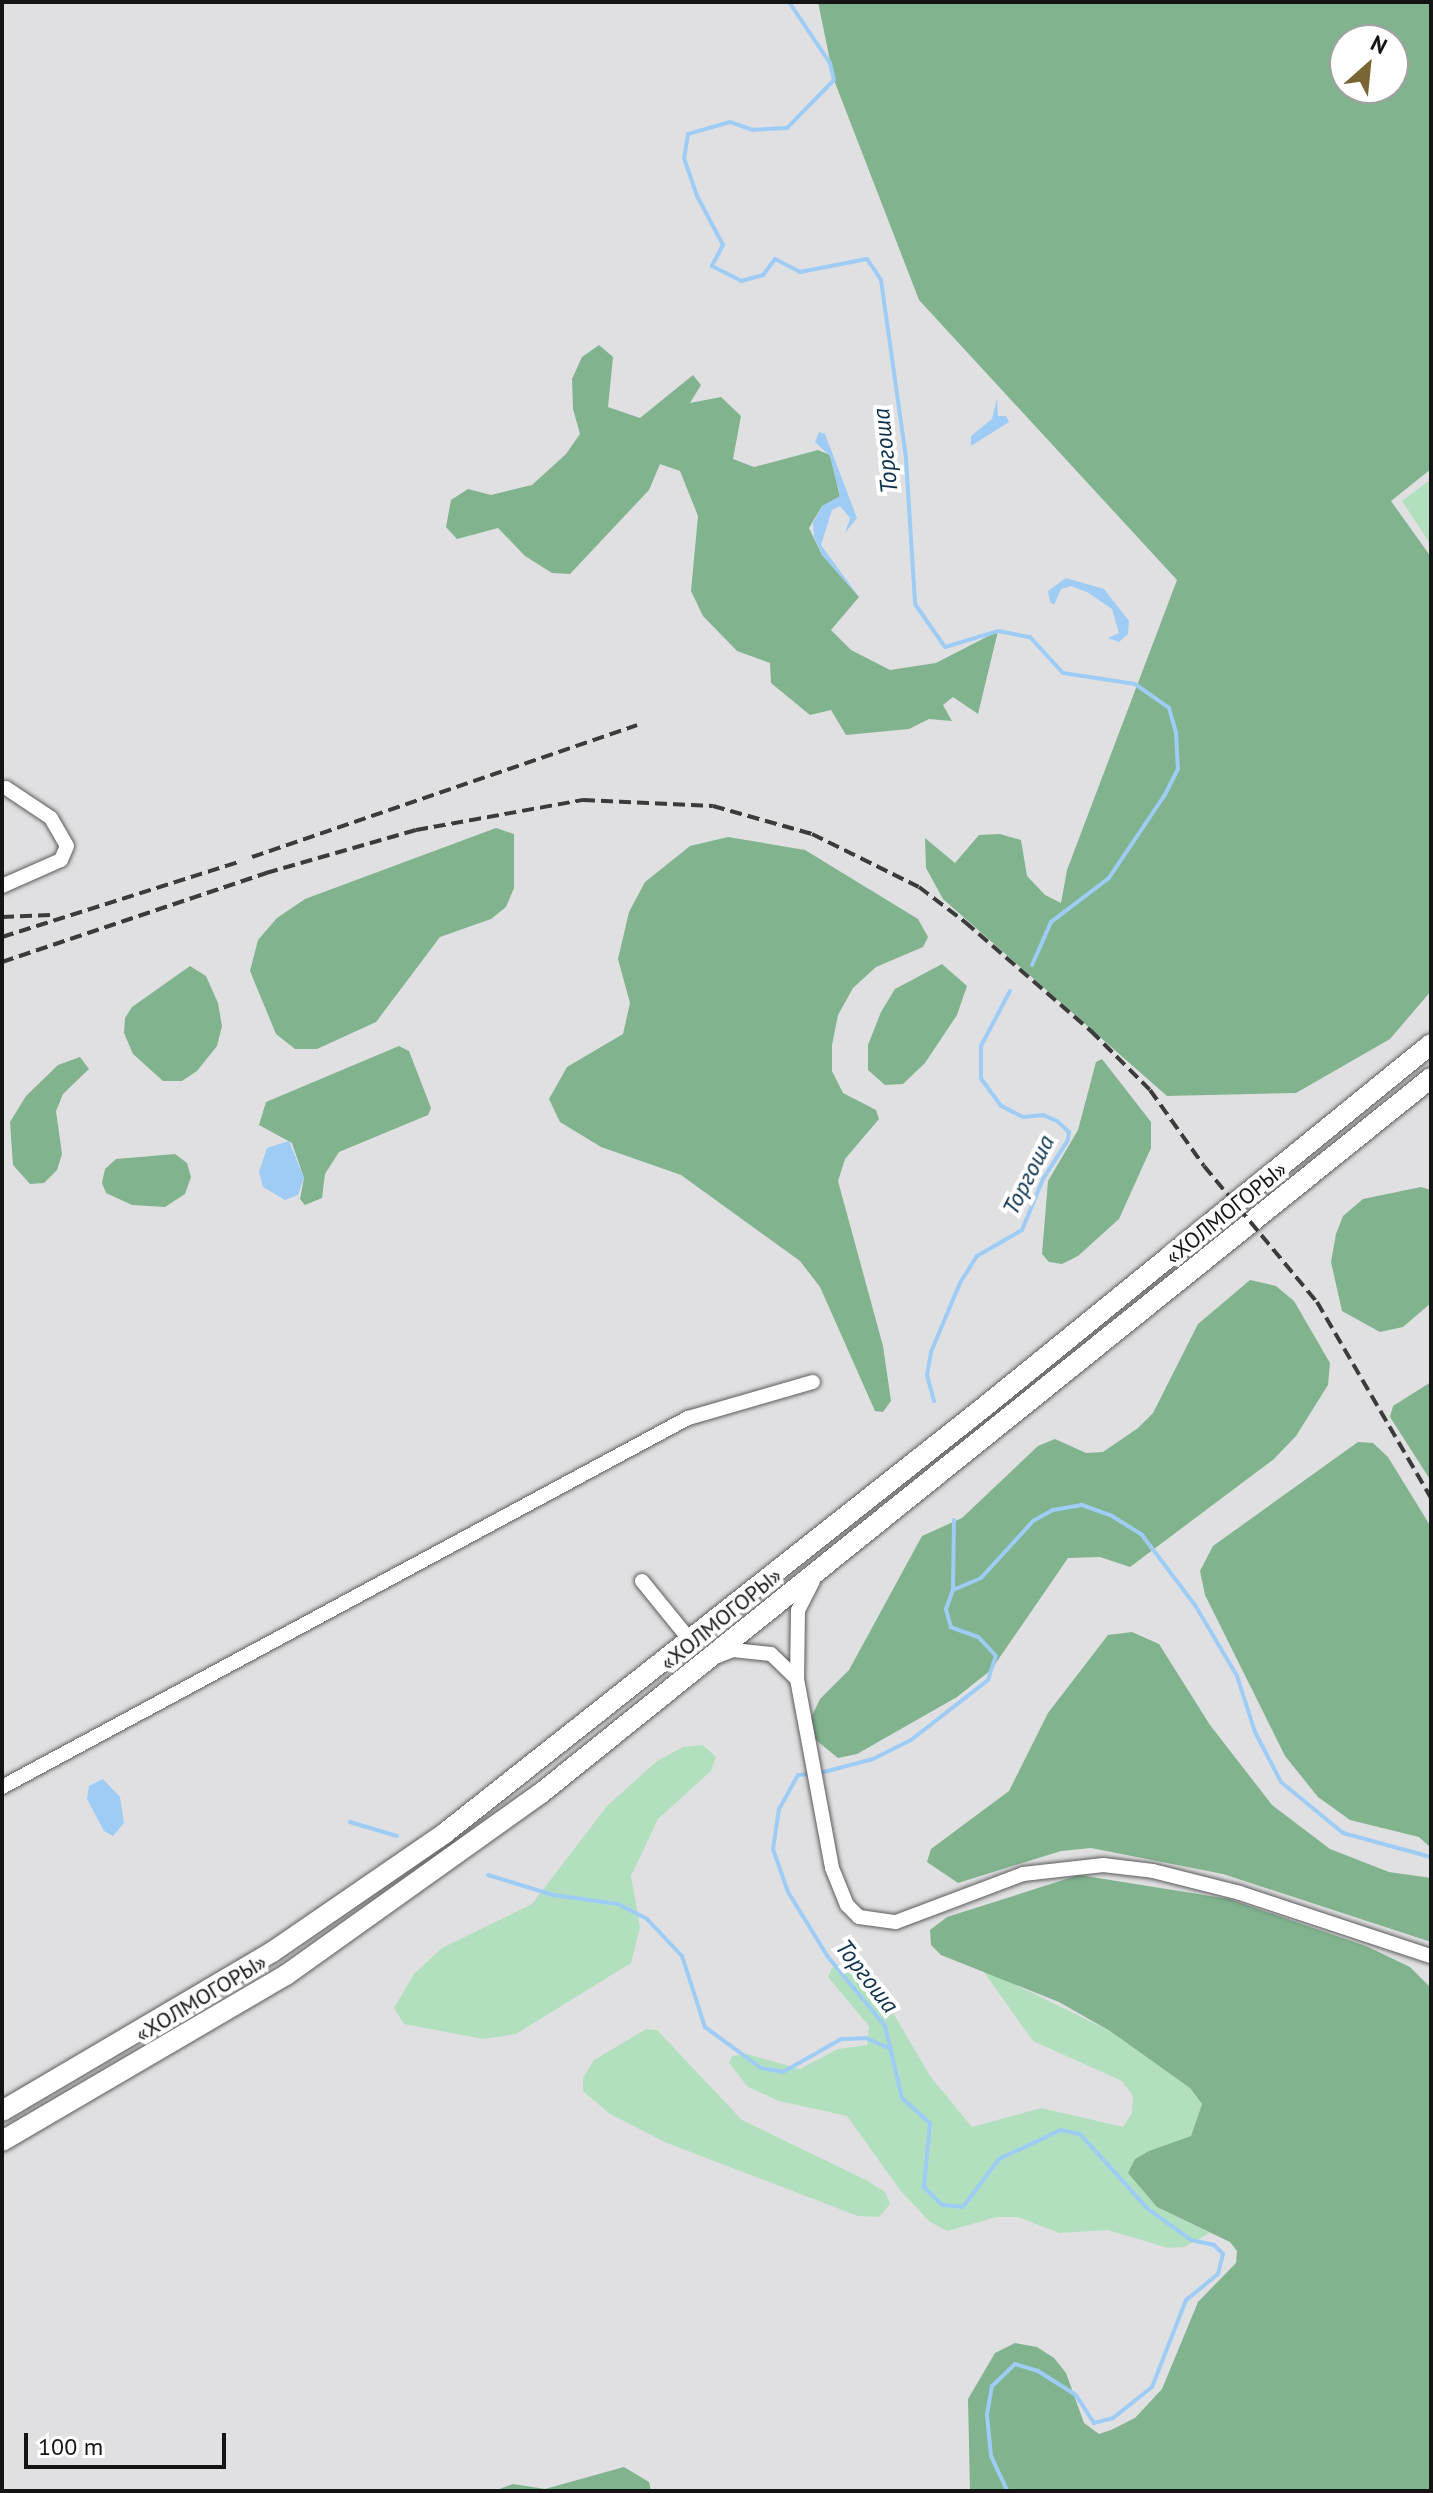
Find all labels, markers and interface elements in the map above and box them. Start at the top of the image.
north arrow [1329,24,1409,104]
text: N [1366,29,1392,60]
water label: Торгоша [866,407,904,495]
water label: Торгоша [996,1130,1060,1220]
street label: «ХОЛМОГОРЫ» [1160,1156,1292,1270]
street label: «ХОЛМОГОРЫ» [655,1562,787,1676]
water label: Торгоша [829,1933,905,2019]
street label: «ХОЛМОГОРЫ» [131,1948,271,2048]
scale bar [28,2417,230,2467]
text: 100 m [38,2431,103,2462]

